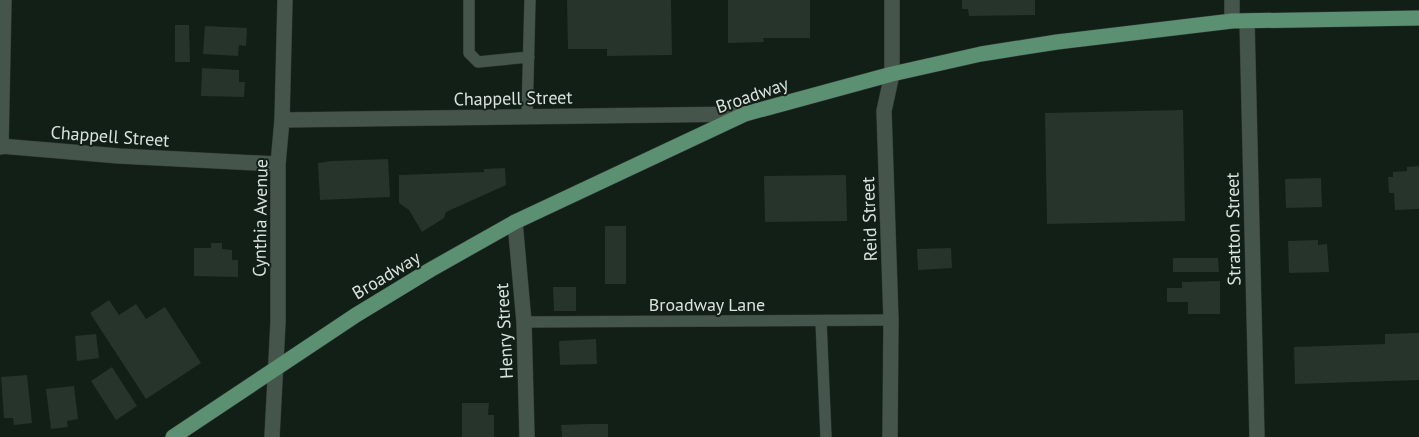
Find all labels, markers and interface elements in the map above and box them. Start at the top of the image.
street label: Broadway [713,72,792,118]
street label: Chappell Street [453,85,573,111]
street label: Chappell Street [50,120,170,152]
street label: Cynthia Avenue [247,159,273,277]
street label: Stratton Street [1221,172,1245,286]
street label: Reid Street [856,176,882,262]
street label: Broadway [348,245,425,304]
street label: Henry Street [490,283,518,379]
street label: Broadway Lane [649,293,765,316]

